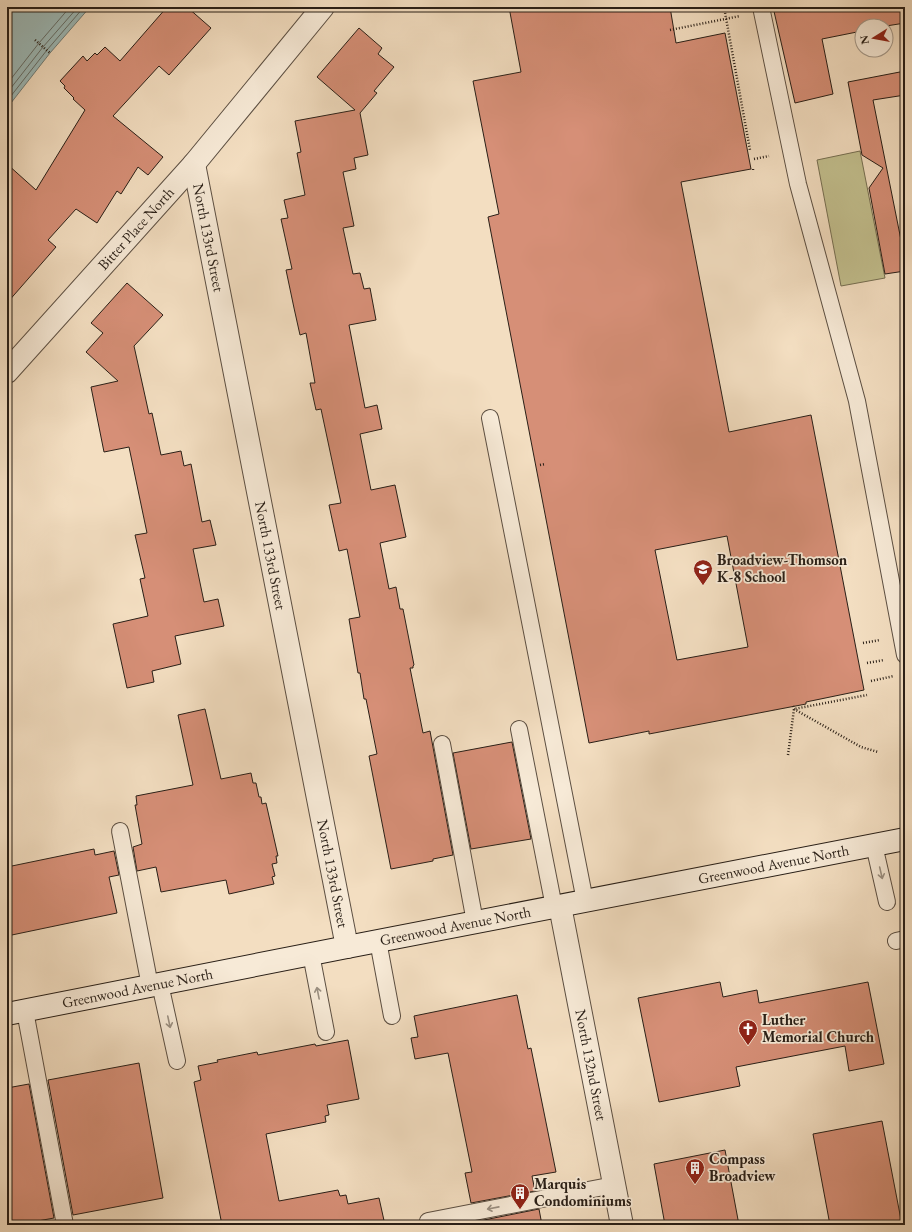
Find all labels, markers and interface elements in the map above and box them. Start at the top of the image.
north arrow [854,18,894,58]
text: N [856,34,872,46]
street label: Bitter Place North [93,182,178,274]
street label: North 133rd Street [189,182,229,294]
street label: North 133rd Street [251,500,291,612]
place label: Broadview-Thomson K-8 School [717,550,848,586]
school or university icon: Broadview-Thomson K-8 School [692,558,714,586]
street label: North 133rd Street [313,818,353,930]
street label: Greenwood Avenue North [696,840,851,888]
one-way arrow [877,867,885,880]
street label: Greenwood Avenue North [378,902,533,949]
street label: Greenwood Avenue North [60,964,215,1012]
one-way arrow [314,987,322,1000]
street label: North 132nd Street [571,1008,612,1122]
place label: Luther Memorial Church [762,1010,875,1046]
one-way arrow [165,1015,173,1028]
church icon: Luther Memorial Church [737,1018,759,1046]
place label: Compass Broadview [709,1149,776,1185]
building icon: Compass Broadview [684,1157,706,1185]
place label: Marquis Condominiums [534,1174,631,1210]
building icon: Marquis Condominiums [509,1182,531,1210]
one-way arrow [487,1205,500,1213]

